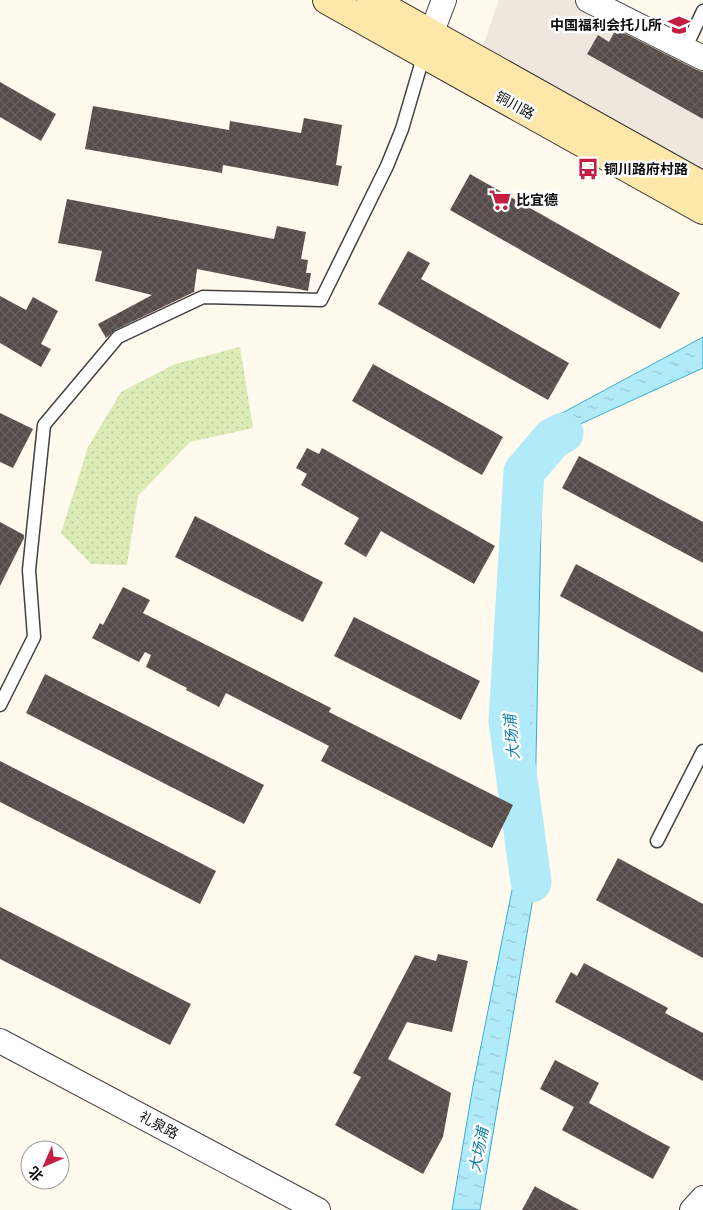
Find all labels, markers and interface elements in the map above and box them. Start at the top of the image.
school or university icon: 中国福利会托儿所 [666,12,692,38]
place label: 中国福利会托儿所 [550,15,662,35]
street label: 铜川路 [492,86,538,124]
bus stop icon: 铜川路府村路 [575,156,601,182]
place label: 铜川路府村路 [604,159,688,179]
supermarket icon: 比宜德 [487,187,513,213]
place label: 比宜德 [516,190,558,210]
water label: 大场浦 [499,712,524,760]
street label: 礼泉路 [136,1106,182,1144]
water label: 大场浦 [464,1124,493,1174]
north arrow [20,1140,70,1190]
text: 北 [24,1162,48,1186]

